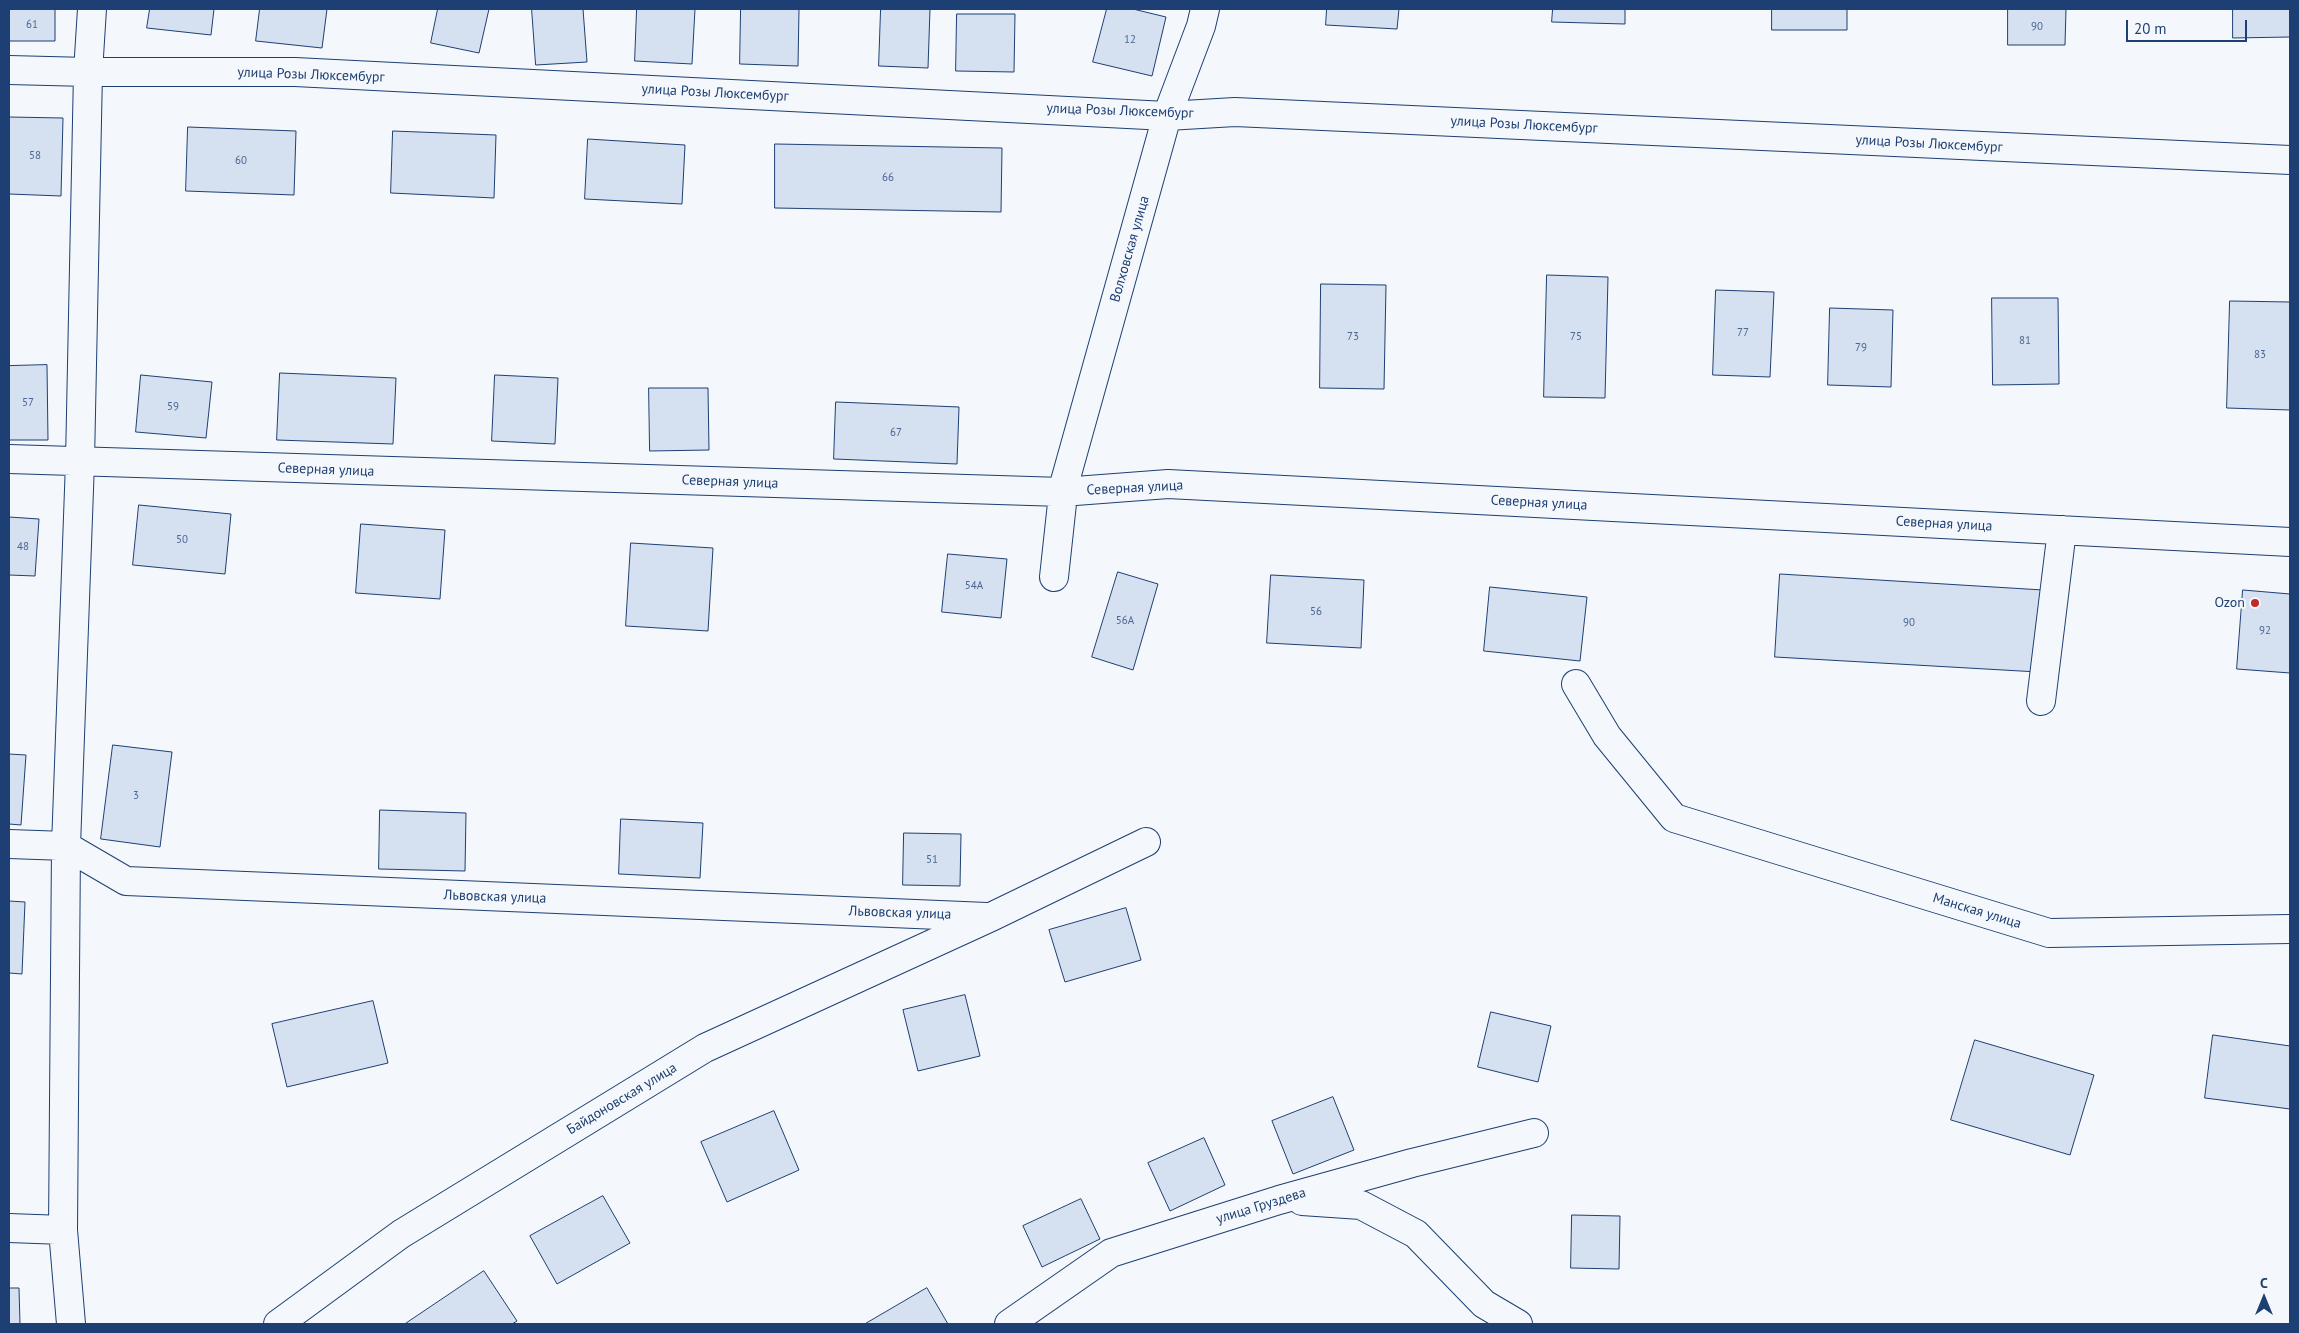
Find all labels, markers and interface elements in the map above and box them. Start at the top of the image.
scale bar [2129,10,2250,42]
house number: 61 [26,18,38,32]
text: 20 m [2134,19,2167,38]
house number: 90 [2031,20,2043,34]
house number: 12 [1124,33,1136,47]
street label: улица Розы Люксембург [237,64,385,86]
street label: улица Розы Люксембург [641,81,789,105]
street label: улица Розы Люксембург [1046,100,1194,122]
street label: улица Розы Люксембург [1450,113,1598,137]
street label: улица Розы Люксембург [1855,132,2003,156]
house number: 58 [29,149,41,163]
house number: 60 [235,154,247,168]
house number: 66 [882,171,894,185]
street label: Волховская улица [1107,194,1153,304]
house number: 77 [1737,326,1749,340]
house number: 73 [1347,330,1359,344]
house number: 75 [1570,330,1582,344]
house number: 81 [2019,334,2031,348]
house number: 79 [1855,341,1867,355]
house number: 83 [2254,348,2266,362]
house number: 57 [22,396,34,410]
house number: 59 [167,400,179,414]
house number: 67 [890,426,902,440]
street label: Северная улица [277,460,375,480]
street label: Северная улица [681,472,779,492]
street label: Северная улица [1086,477,1184,499]
street label: Северная улица [1490,492,1588,514]
street label: Северная улица [1895,513,1993,535]
house number: 50 [176,533,188,547]
house number: 48 [17,540,29,554]
house number: 54А [965,579,983,593]
place label: Ozon [2215,595,2245,611]
marker: Ozon [2249,597,2261,609]
house number: 56 [1310,605,1322,619]
house number: 56А [1116,614,1134,628]
house number: 90 [1903,616,1915,630]
house number: 92 [2259,624,2271,638]
house number: 3 [133,789,139,803]
house number: 51 [926,853,938,867]
street label: Львовская улица [443,887,547,907]
street label: Манская улица [1931,890,2023,932]
street label: Львовская улица [848,903,952,923]
street label: Байдоновская улица [564,1060,680,1138]
street label: улица Груздева [1214,1184,1308,1228]
north arrow [2239,1273,2289,1323]
text: С [2260,1274,2268,1292]

